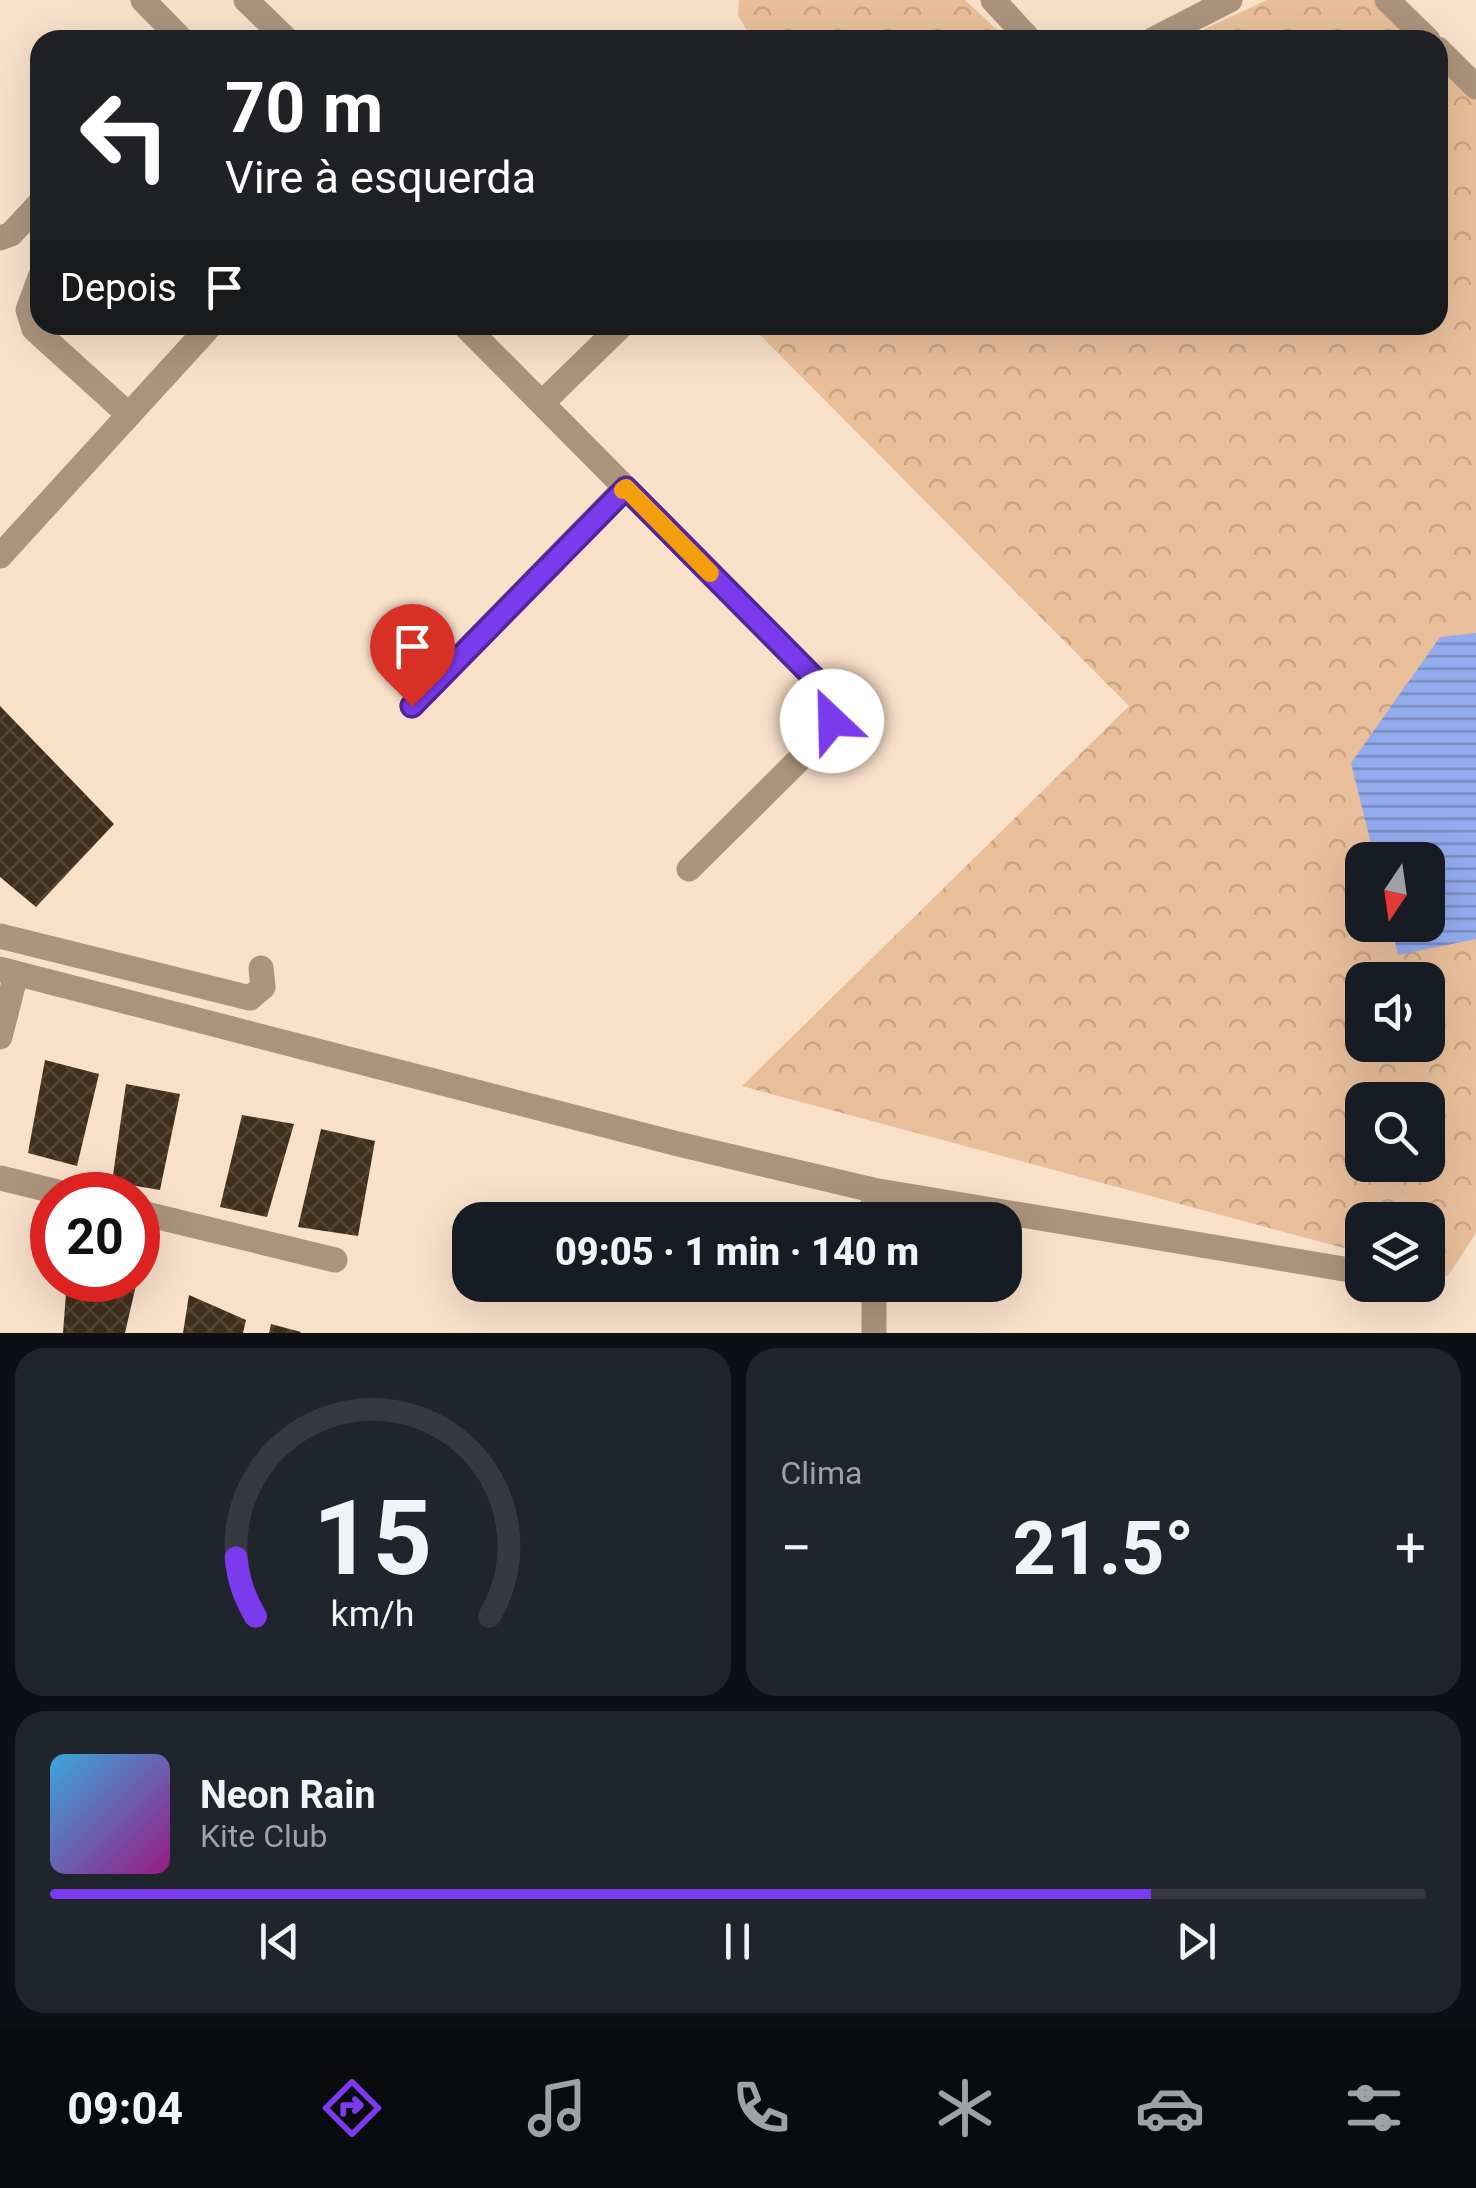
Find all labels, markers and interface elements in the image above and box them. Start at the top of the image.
text: 70 m [225,67,383,149]
icon: left [60,70,190,200]
text: Vire à esquerda [225,151,536,204]
icon: arrive [197,260,252,315]
text: Depois [60,266,177,310]
pin [370,604,455,707]
icon: arrive [385,619,440,674]
position arrow [780,669,884,773]
north arrow [1345,842,1445,942]
map controls [1345,842,1445,1302]
button: sound [1345,962,1445,1062]
button: search [1345,1082,1445,1182]
speed limit sign: 20 [30,1172,160,1302]
button: layers [1345,1202,1445,1302]
text: 09:05 · 1 min · 140 m [555,1230,919,1274]
text: Clima [781,1454,862,1492]
text: 15 [313,1478,432,1599]
text: 21.5° [1013,1504,1194,1592]
text: − [781,1516,812,1580]
text: + [1395,1516,1426,1580]
text: km/h [331,1593,415,1635]
text: Neon Rain [200,1773,376,1817]
text: Kite Club [200,1817,327,1855]
icon: previous [252,1914,307,1969]
icon: pause [710,1914,765,1969]
icon: next [1169,1914,1224,1969]
icon: directions [317,2073,387,2143]
icon: music [522,2073,592,2143]
icon: phone [726,2073,796,2143]
icon: climate [930,2073,1000,2143]
icon: car [1135,2073,1205,2143]
icon: filters [1339,2073,1409,2143]
text: 09:04 [67,2082,183,2135]

